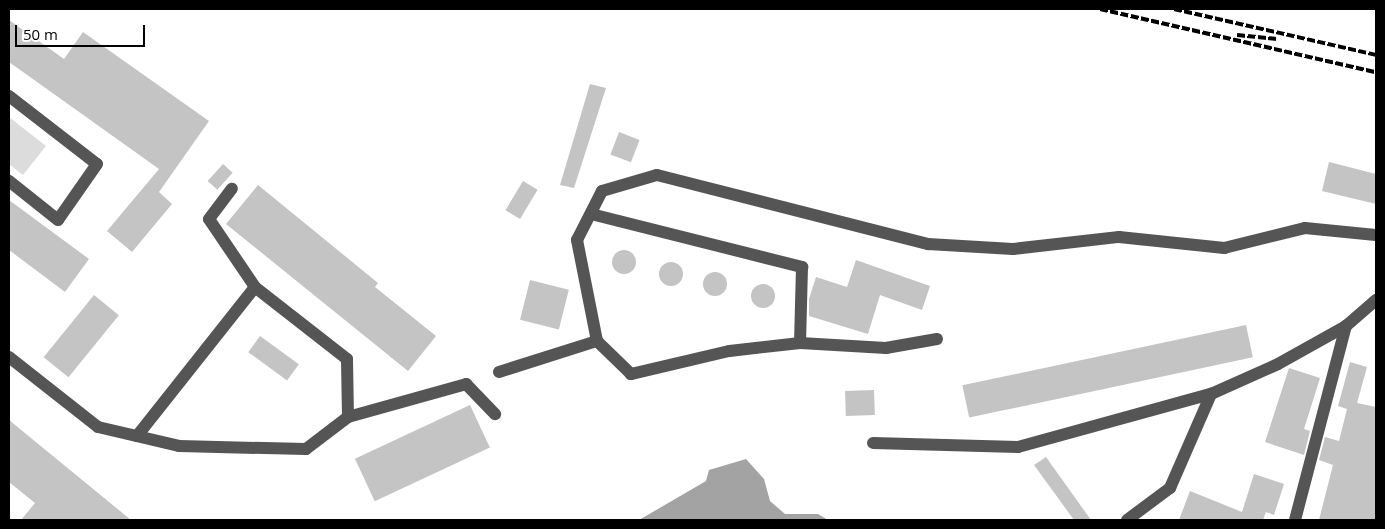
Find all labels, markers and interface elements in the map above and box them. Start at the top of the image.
scale bar [18,15,148,47]
text: 50 m [23,24,58,44]

